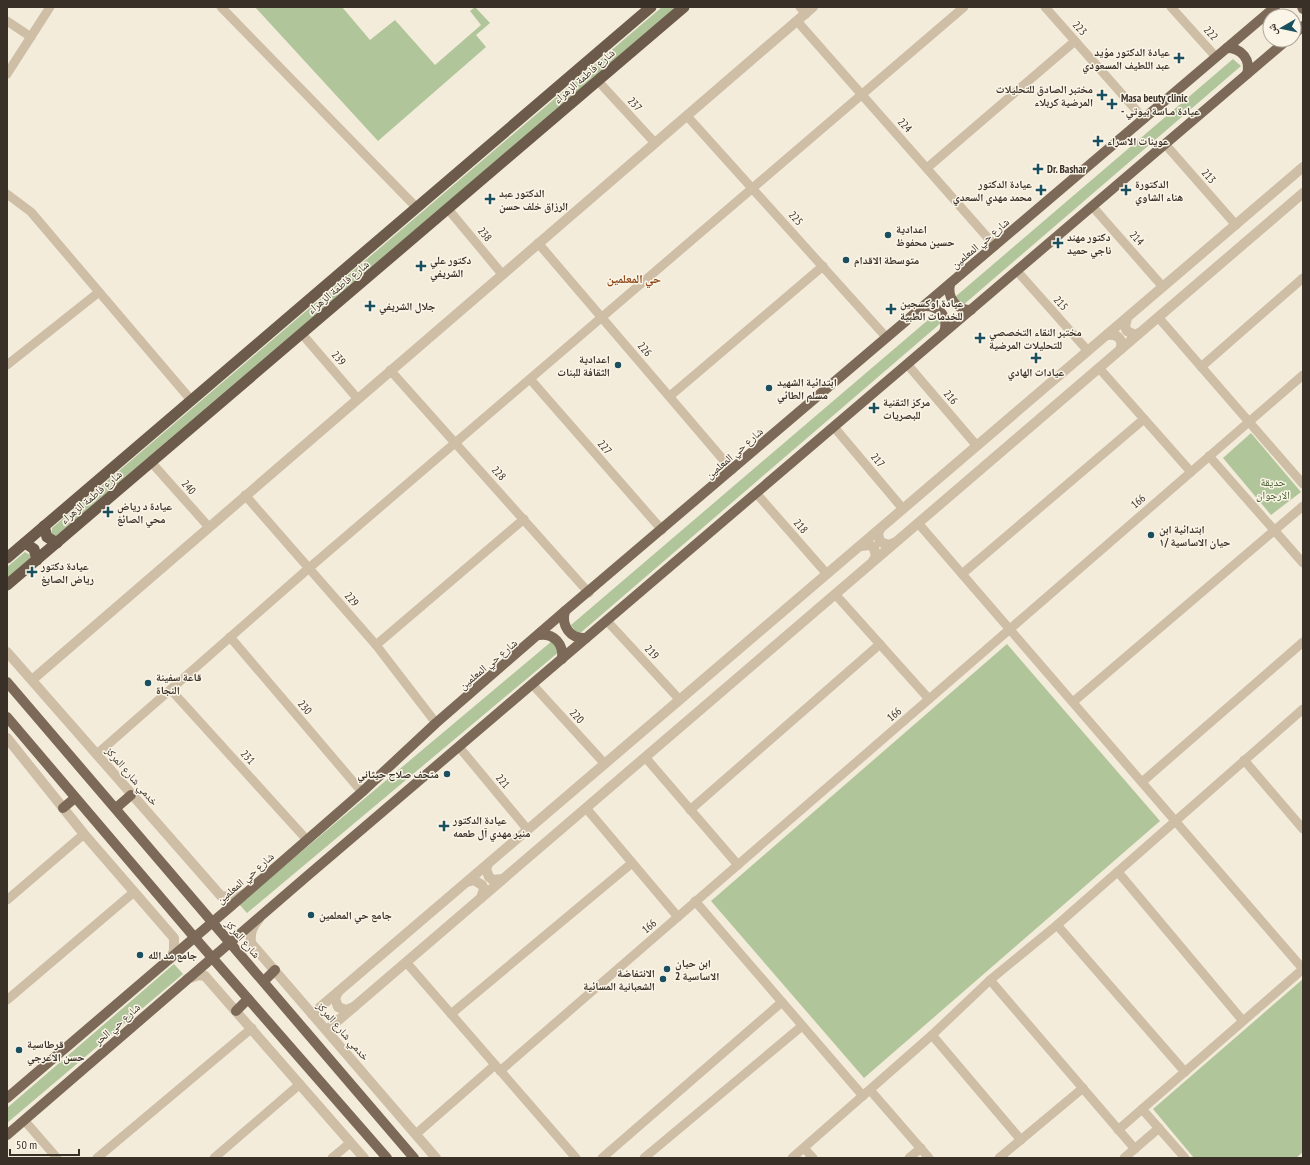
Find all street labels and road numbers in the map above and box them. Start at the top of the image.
street label: 223 [1070,18,1090,38]
street label: 222 [1201,23,1221,43]
street label: شارع فاطمة الزهراء [550,46,618,106]
street label: 237 [625,94,645,114]
street label: 224 [895,115,915,135]
street label: 213 [1199,166,1219,186]
street label: 225 [786,208,806,228]
street label: شارع حي المعلمين [948,215,1013,273]
street label: 238 [475,224,495,244]
street label: 214 [1127,228,1147,248]
street label: شارع فاطمة الزهراء [304,257,372,317]
street label: 215 [1051,293,1071,313]
street label: 226 [635,339,655,359]
street label: 239 [329,348,349,368]
street label: 216 [941,387,961,407]
street label: شارع حي المعلمين [702,424,767,483]
street label: 227 [595,437,615,457]
street label: 217 [868,450,888,470]
street label: 228 [489,463,509,483]
street label: شارع فاطمة الزهراء [57,467,125,527]
street label: 240 [179,477,199,497]
street label: 166 [1128,491,1148,511]
street label: 218 [791,516,811,536]
street label: 229 [342,589,362,609]
street label: شارع حي المعلمين [456,636,521,694]
street label: 219 [642,642,662,662]
street label: 230 [295,697,315,717]
street label: 166 [884,704,904,724]
street label: 220 [567,706,587,726]
street label: خدمي شارع المركز [101,743,161,809]
street label: 231 [238,747,258,767]
street label: 221 [493,771,513,791]
street label: شارع حي المعلمين [213,849,278,908]
street label: شارع المركز [222,916,263,961]
street label: 166 [639,916,659,936]
street label: خدمي شارع المركز [312,998,372,1064]
street label: شارع حي الحر [90,1000,144,1050]

